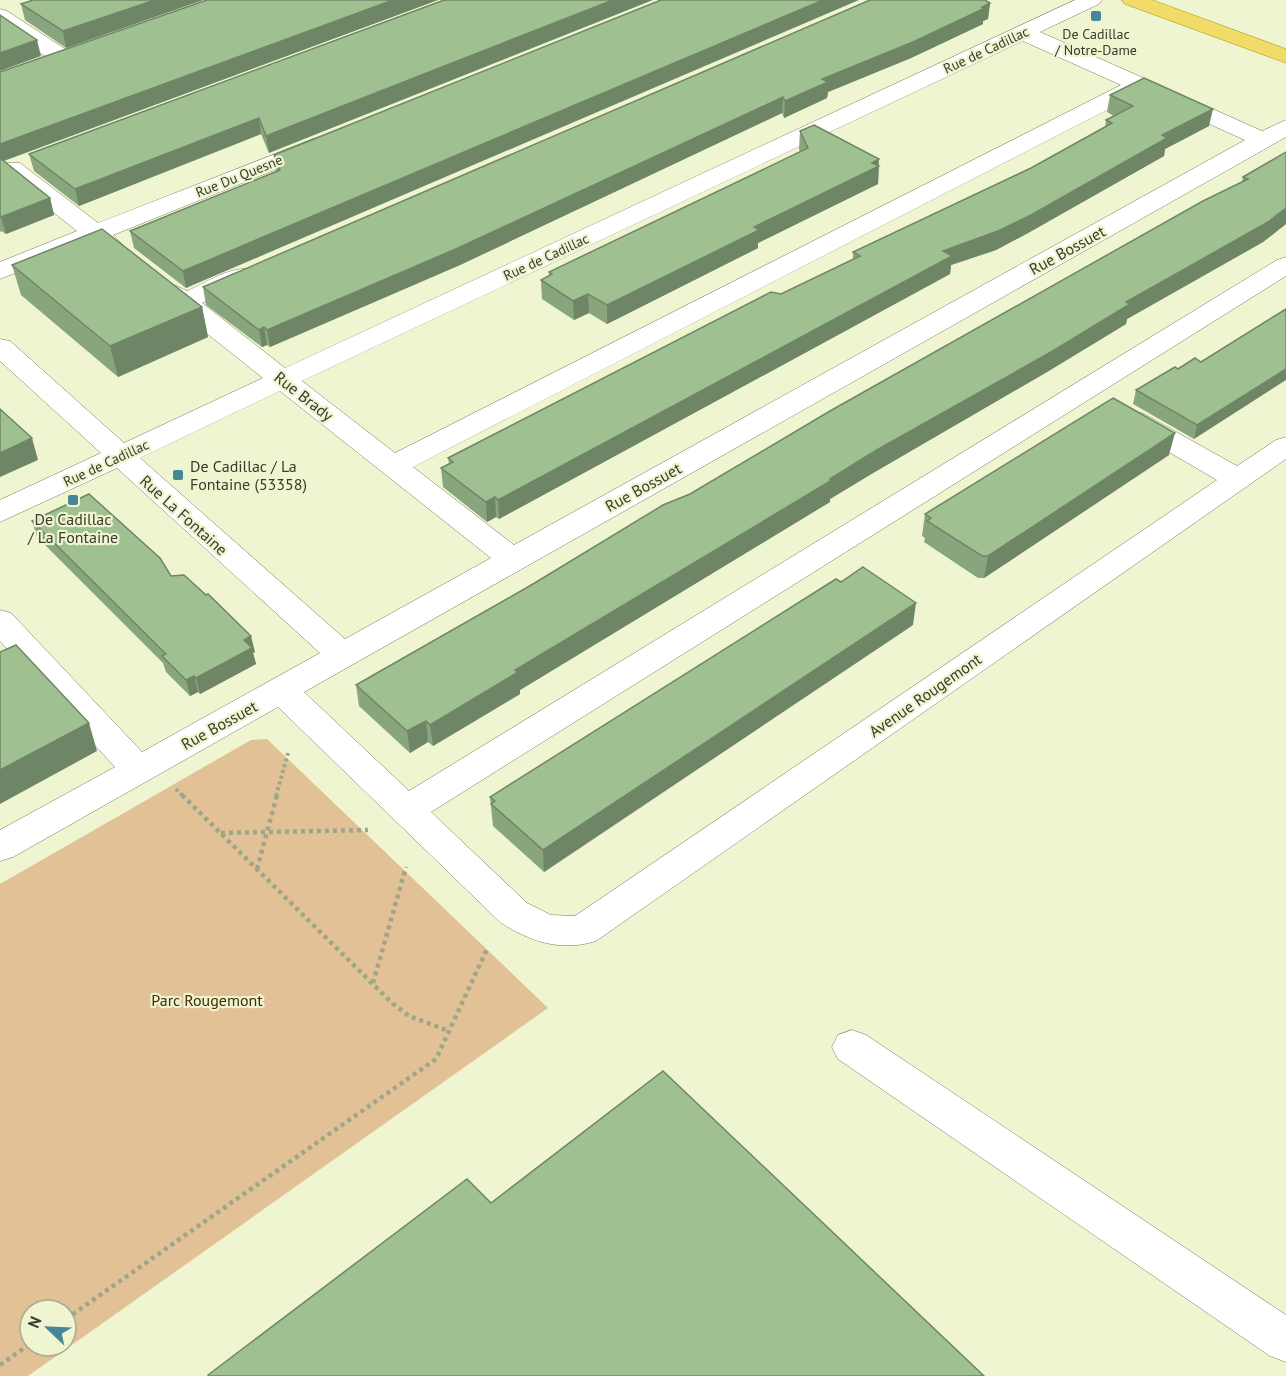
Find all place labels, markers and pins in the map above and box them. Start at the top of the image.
marker: De Cadillac / Notre-Dame [1089,9,1103,23]
place label: De Cadillac / Notre-Dame [1054,25,1137,59]
place label: De Cadillac / La Fontaine (53358) [190,456,307,494]
marker: De Cadillac / La Fontaine (53358) [171,468,185,482]
marker: De Cadillac / La Fontaine [66,493,80,507]
place label: De Cadillac / La Fontaine [27,509,118,547]

